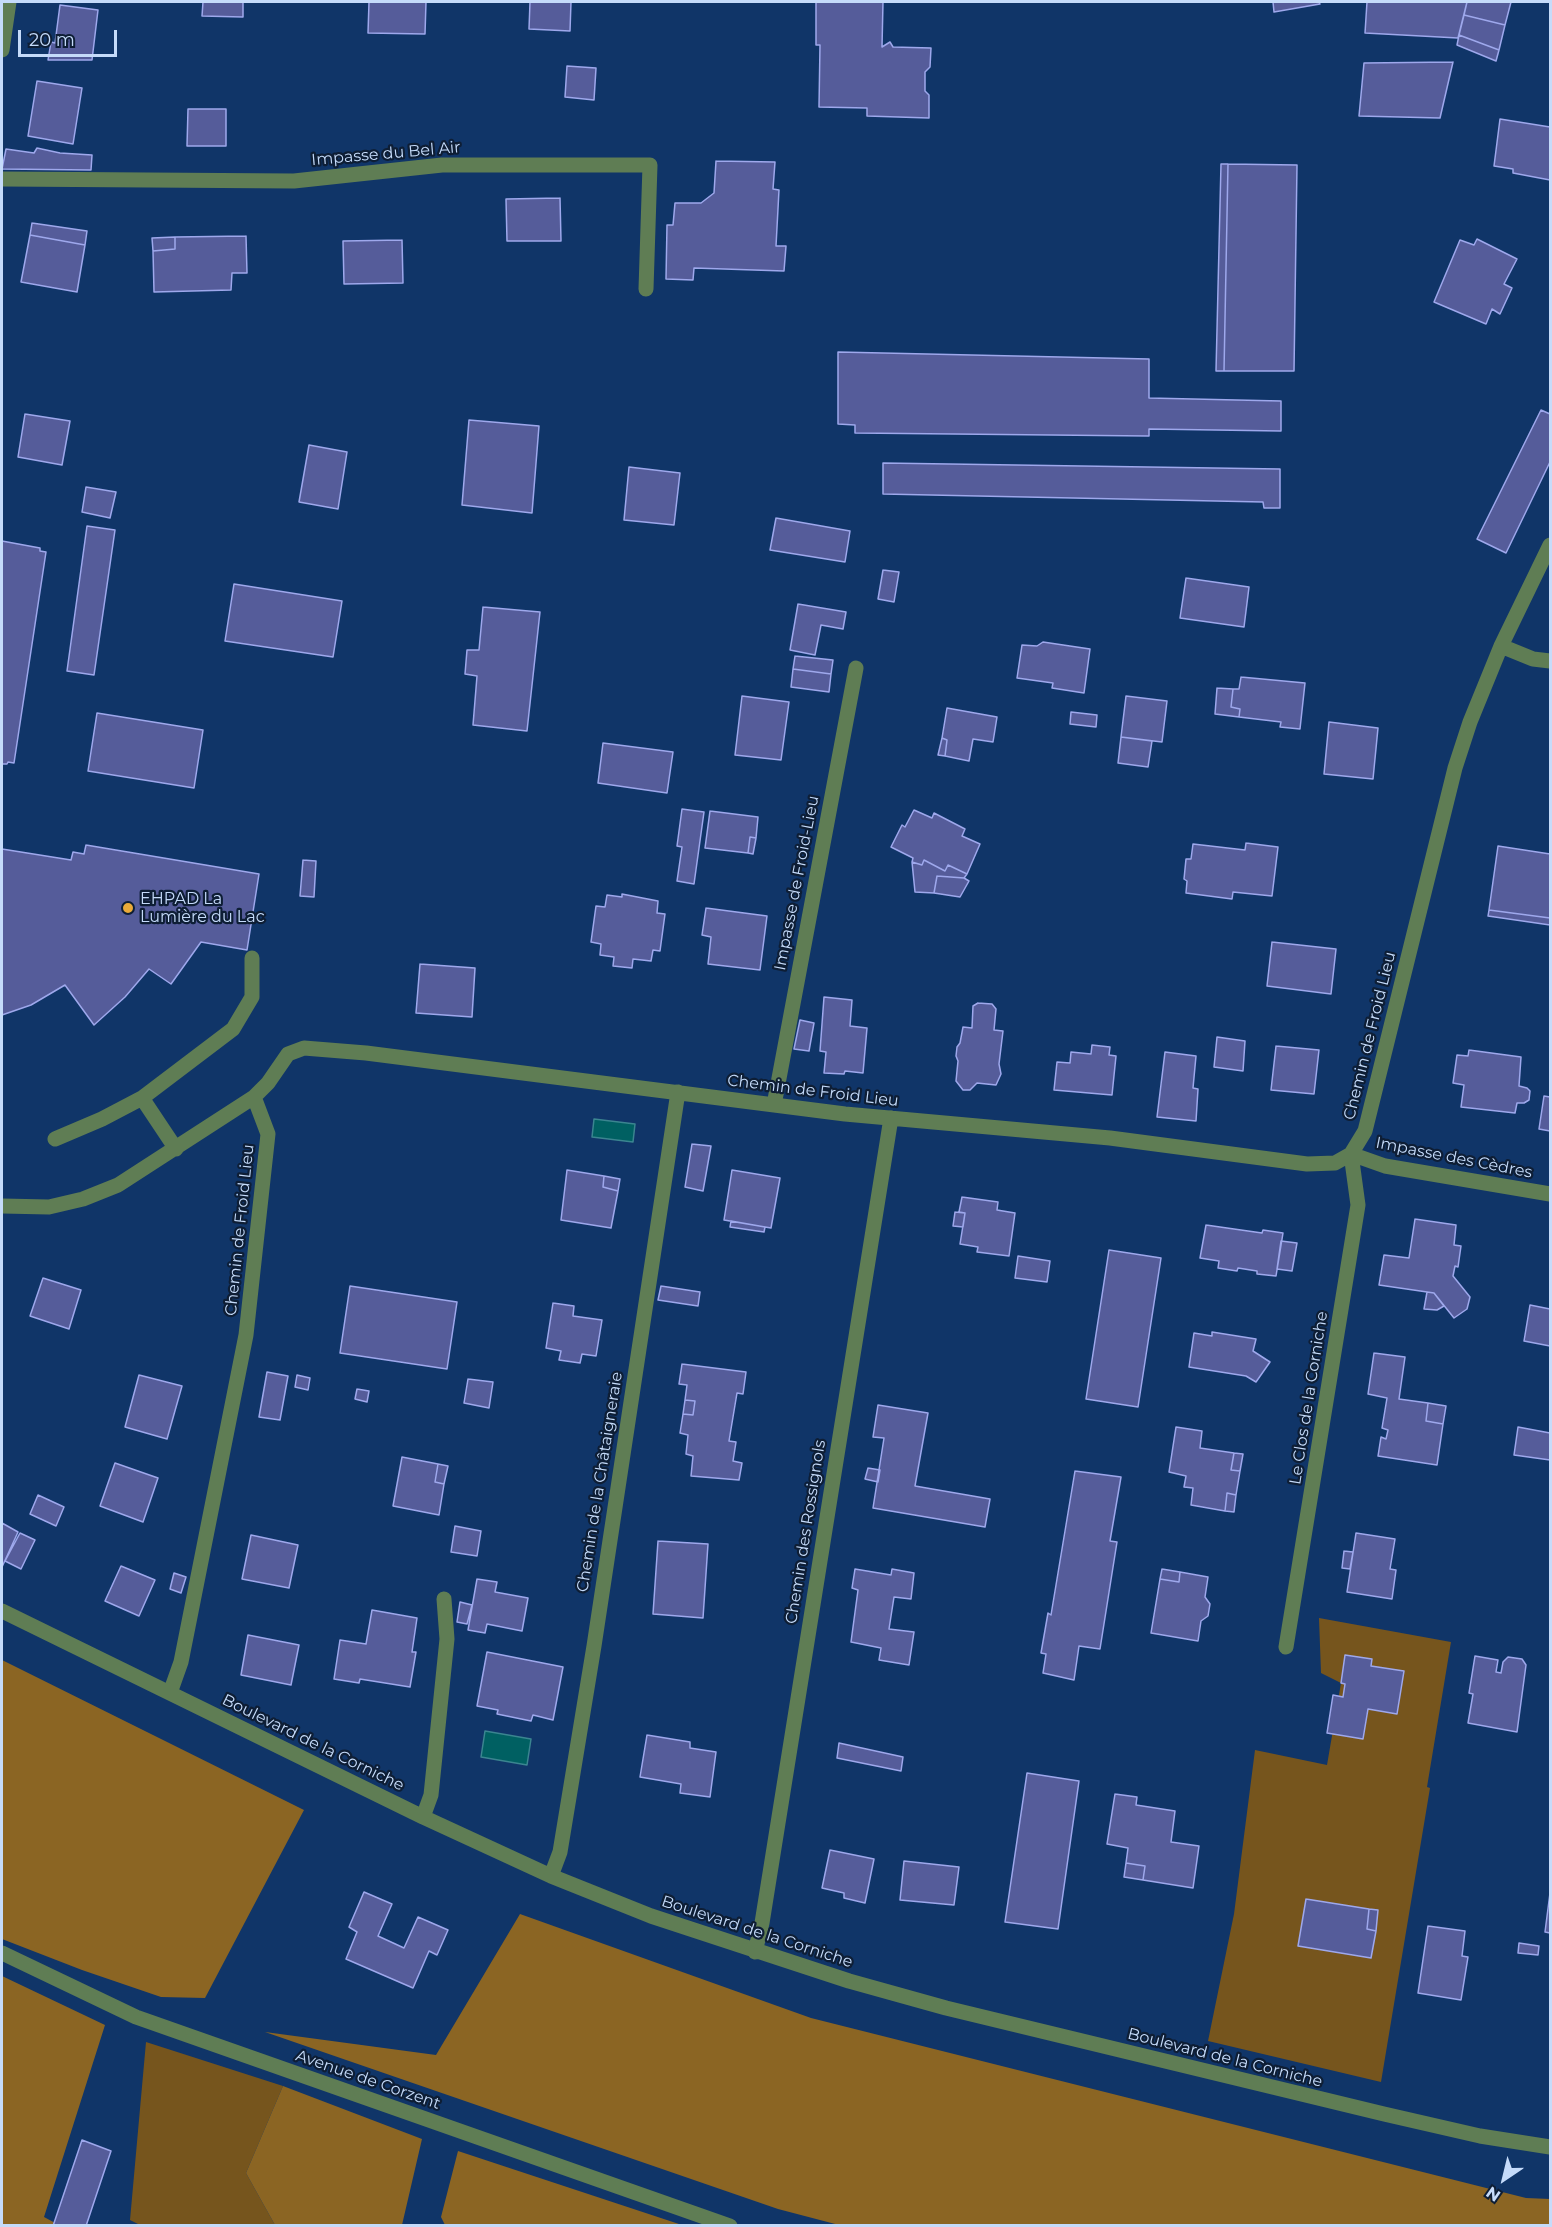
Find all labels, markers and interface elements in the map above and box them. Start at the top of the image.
scale bar [21,18,120,56]
text: 20 m [29,29,75,51]
street label: Impasse du Bel Air [311,138,461,170]
street label: Impasse de Froid-Lieu [771,794,823,972]
place label: EHPAD La Lumière du Lac [140,889,265,927]
marker: EHPAD La Lumière du Lac [121,901,135,915]
street label: Chemin de Froid Lieu [1340,950,1400,1122]
street label: Chemin de Froid Lieu [726,1071,900,1111]
street label: Impasse des Cèdres [1374,1133,1534,1183]
street label: Chemin de Froid Lieu [221,1143,259,1317]
street label: Le Clos de la Corniche [1286,1310,1332,1486]
street label: Chemin de la Châtaigneraie [573,1370,627,1594]
street label: Chemin des Rossignols [782,1439,830,1625]
street label: Boulevard de la Corniche [219,1691,407,1795]
street label: Boulevard de la Corniche [659,1892,855,1972]
street label: Boulevard de la Corniche [1126,2024,1324,2092]
street label: Avenue de Corzent [293,2046,443,2114]
north arrow [1474,2149,1534,2209]
text: N [1483,2183,1504,2206]

